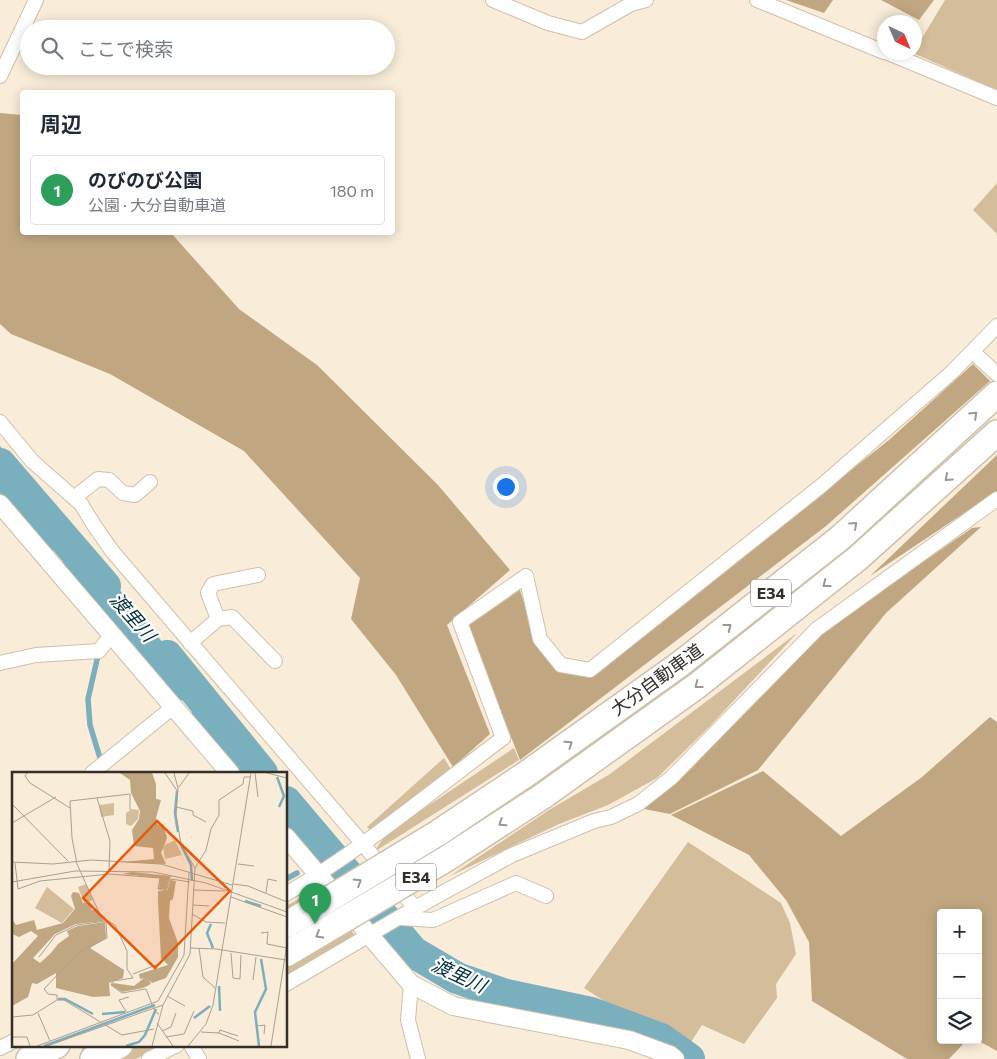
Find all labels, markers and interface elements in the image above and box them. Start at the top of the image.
north arrow [877,15,922,60]
search box [20,20,395,75]
icon: search [38,34,66,62]
text: ここで検索 [78,37,173,60]
text: 周辺 [40,111,82,136]
text: のびのび公園 [88,168,202,191]
text: 1 [53,181,61,200]
text: 180 m [330,181,374,200]
text: 公園 · 大分自動車道 [88,195,226,214]
one-way arrow [969,412,978,421]
one-way arrow [945,472,954,481]
your location [493,474,519,500]
one-way arrow [849,522,858,531]
one-way arrow [822,579,831,588]
road number: E34 [751,580,791,606]
water label: 渡里川 [106,588,162,647]
one-way arrow [722,624,731,632]
street label: 大分自動車道 [606,639,707,720]
one-way arrow [695,679,704,687]
one-way arrow [563,741,573,750]
inset map [12,772,288,1046]
one-way arrow [498,816,507,826]
road number: E34 [396,864,436,890]
one-way arrow [353,879,362,889]
pin: 1 [299,883,331,924]
map controls [937,909,982,1044]
button: + [937,909,982,954]
one-way arrow [315,929,324,939]
water label: 渡里川 [429,952,492,998]
button: − [937,954,982,999]
button: layers [937,999,982,1044]

